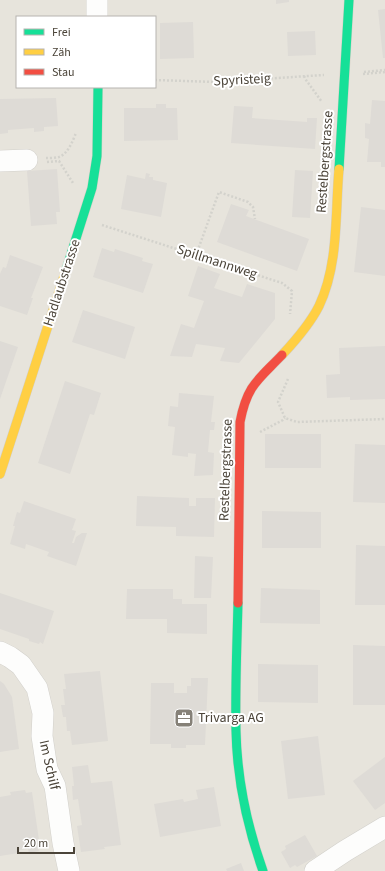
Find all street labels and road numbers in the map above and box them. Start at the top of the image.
street label: Spyristeig [213,69,271,91]
street label: Restelbergstrasse [311,110,339,214]
street label: Hadlaubstrasse [39,237,86,329]
street label: Spillmannweg [174,240,260,284]
street label: Restelbergstrasse [214,418,238,522]
street label: Im Schilf [34,738,65,793]

